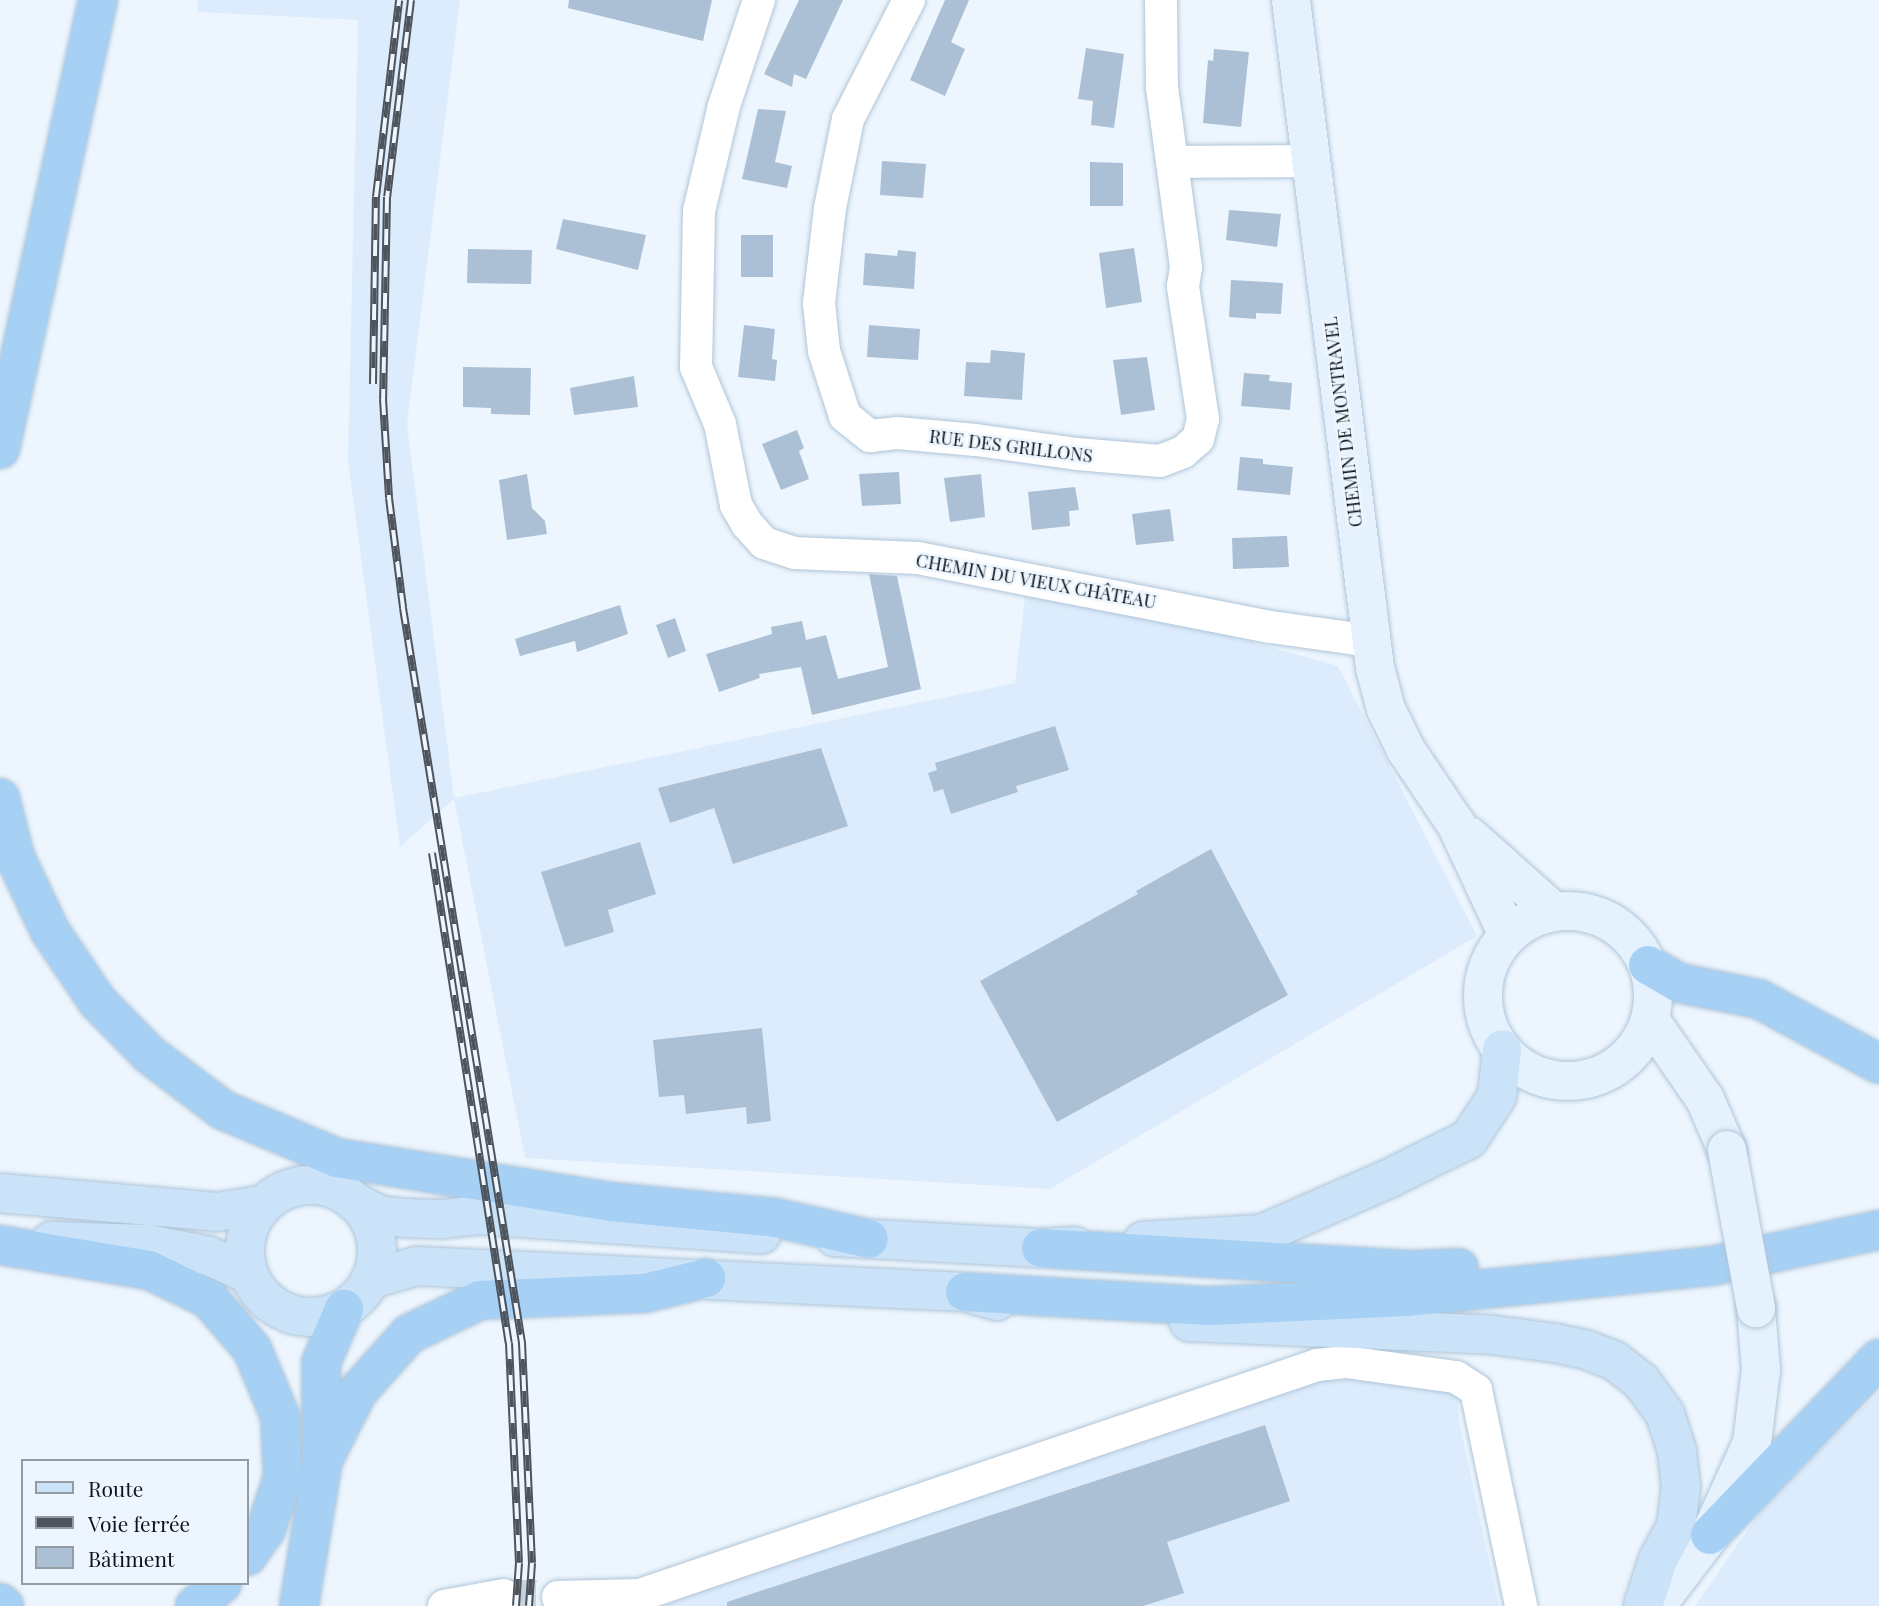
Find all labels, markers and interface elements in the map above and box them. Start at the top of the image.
street label: CHEMIN DE MONTRAVEL [1319,316,1367,528]
street label: RUE DES GRILLONS [928,425,1094,467]
street label: CHEMIN DU VIEUX CHÂTEAU [914,549,1158,613]
legend [21,1459,248,1585]
text: Route [88,1474,143,1502]
text: Voie ferrée [88,1509,190,1537]
text: Bâtiment [88,1544,174,1572]

